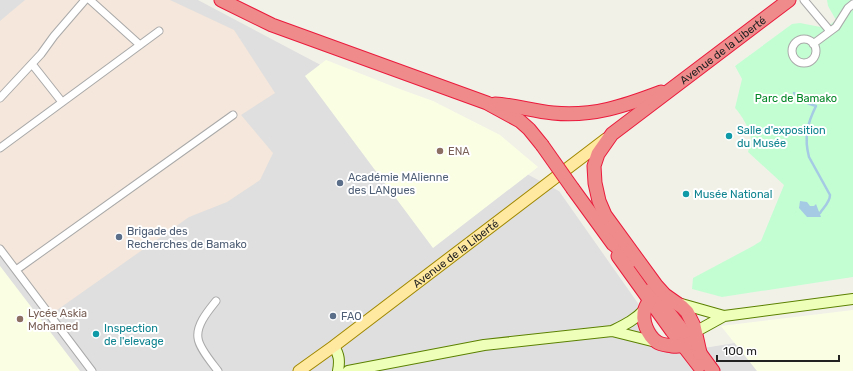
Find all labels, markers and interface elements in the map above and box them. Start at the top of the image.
street label: Avenue de la Liberté [678,14,769,87]
park label: Parc de Bamako [755,92,837,105]
place label: Salle d'exposition du Musée [737,124,826,150]
marker: Salle d'exposition du Musée [724,131,734,141]
place label: ENA [448,145,470,158]
marker: ENA [435,146,445,156]
place label: Académie MAlienne des LANgues [348,171,449,197]
marker: Académie MAlienne des LANgues [335,178,345,188]
place label: Musée National [694,188,772,201]
marker: Musée National [681,189,691,199]
street label: Avenue de la Liberté [411,217,502,291]
place label: Brigade des Recherches de Bamako [127,225,247,251]
marker: Brigade des Recherches de Bamako [114,232,124,242]
place label: Lycée Askia Mohamed [28,307,87,333]
place label: FAO [341,310,362,323]
marker: FAO [328,311,338,321]
marker: Lycée Askia Mohamed [15,314,25,324]
place label: Inspection de l'elevage [104,322,164,348]
marker: Inspection de l'elevage [91,329,101,339]
scale bar [717,337,839,363]
text: 100 m [723,344,757,358]

